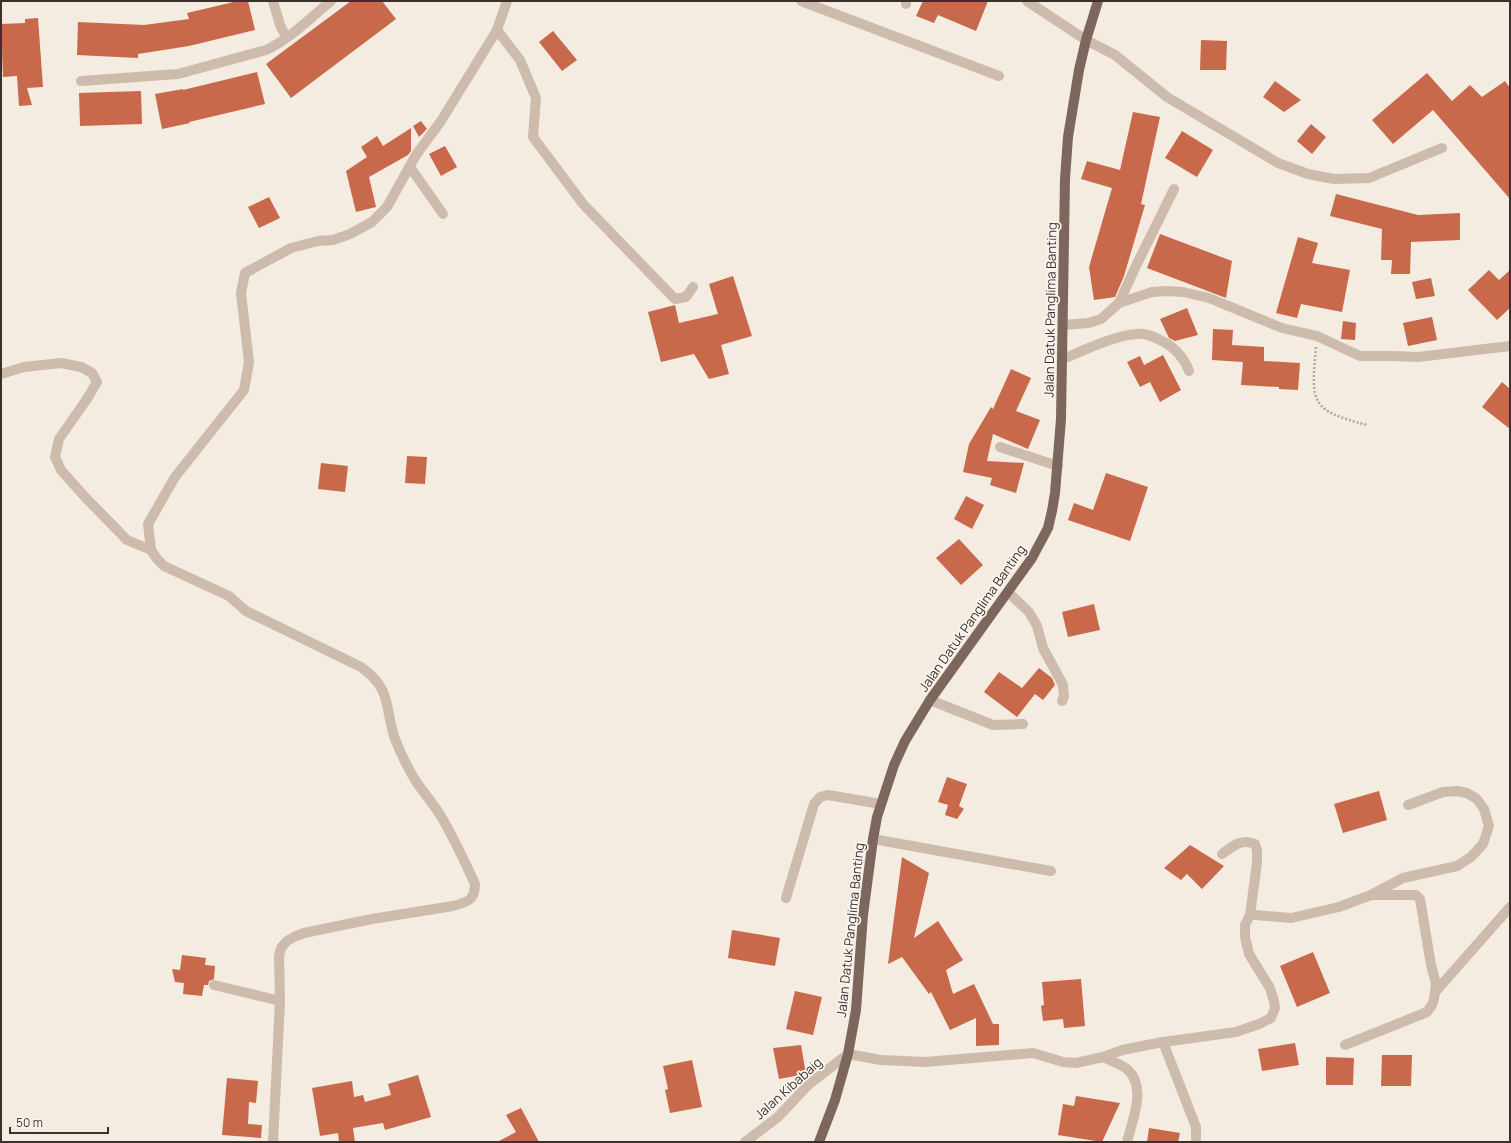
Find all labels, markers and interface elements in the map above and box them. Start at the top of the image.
street label: Jalan Datuk Panglima Banting [1039,222,1061,398]
street label: Jalan Datuk Panglima Banting [914,541,1030,695]
street label: Jalan Datuk Panglima Banting [832,842,868,1018]
street label: Jalan Kibabaig [750,1053,826,1123]
scale bar [10,1109,108,1135]
text: 50 m [16,1114,43,1131]

